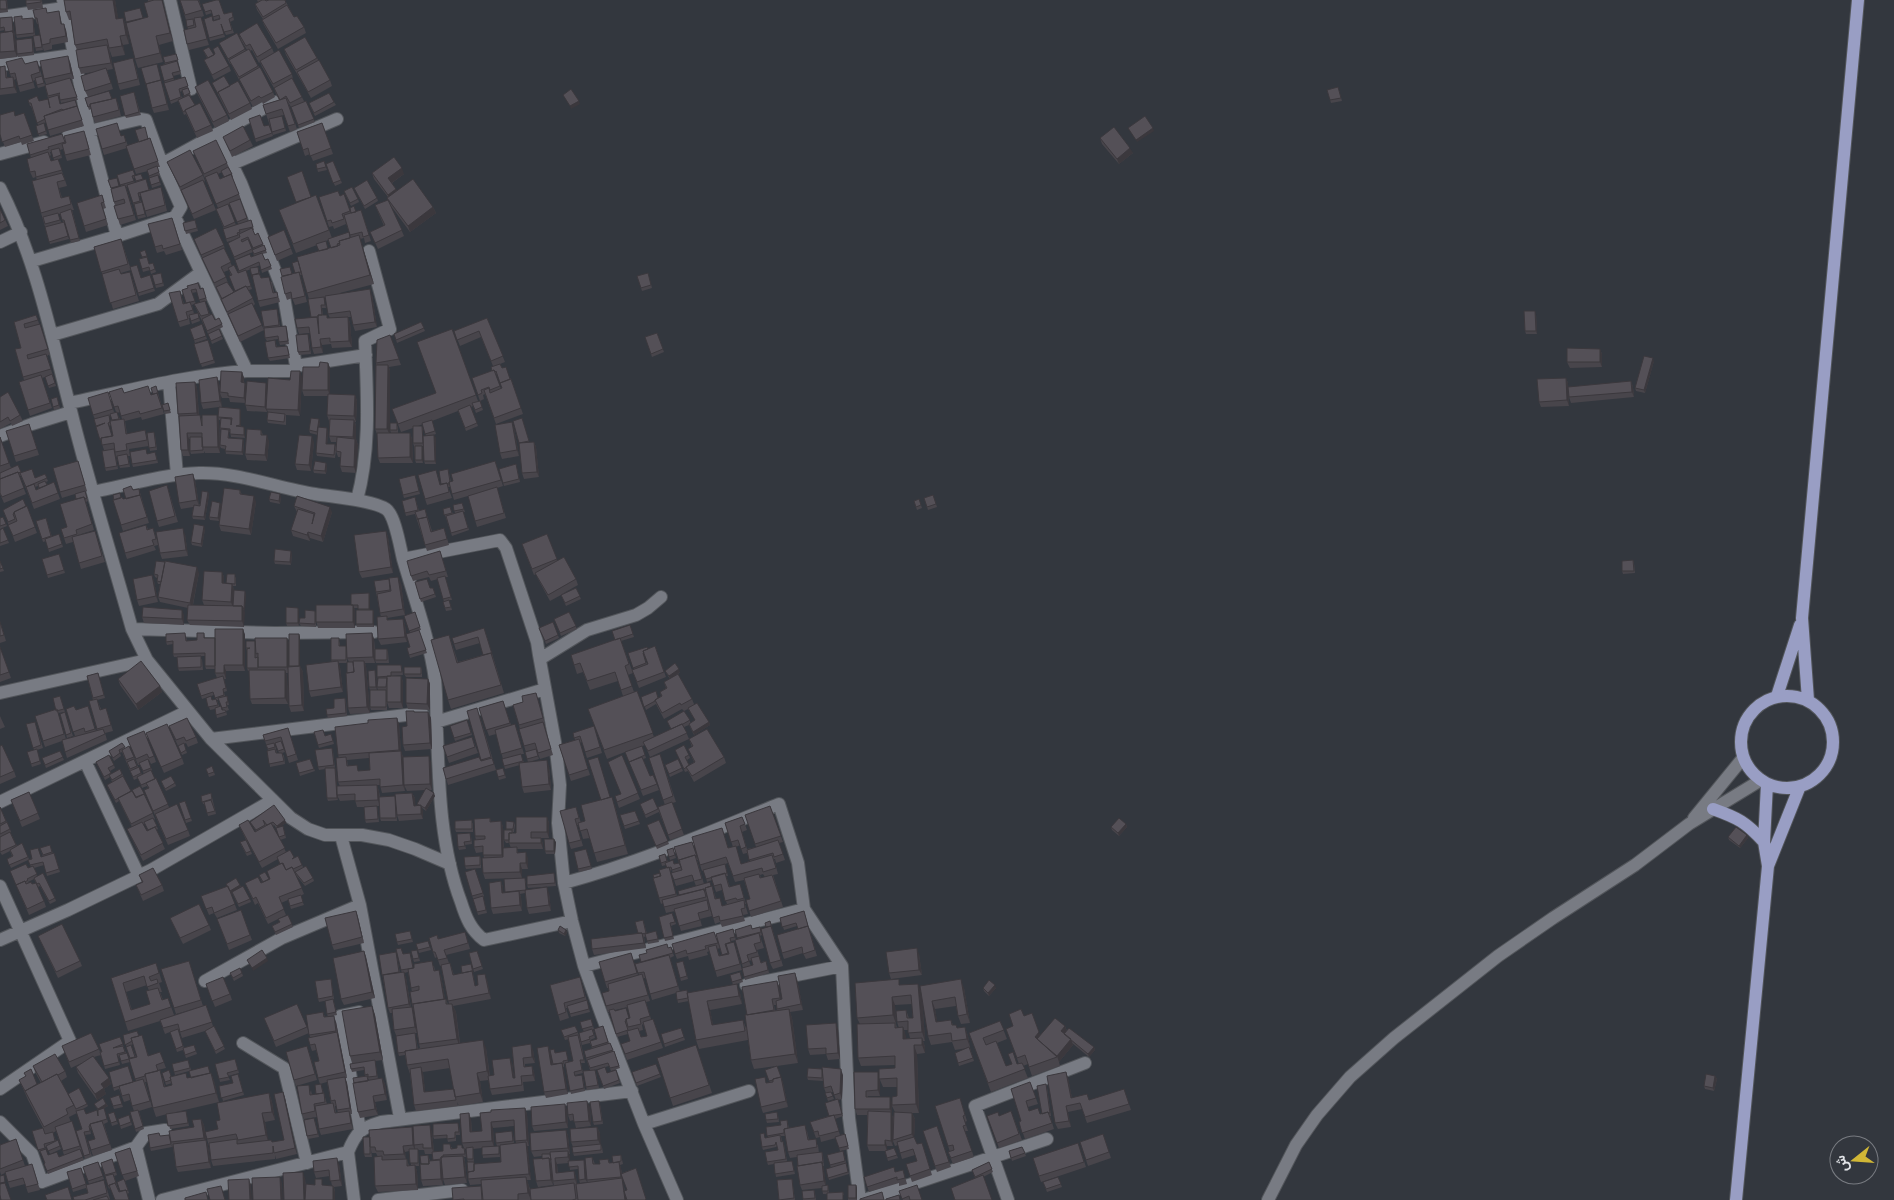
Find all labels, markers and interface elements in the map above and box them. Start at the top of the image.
north arrow [1829,1135,1879,1185]
text: ش [1830,1153,1853,1174]

